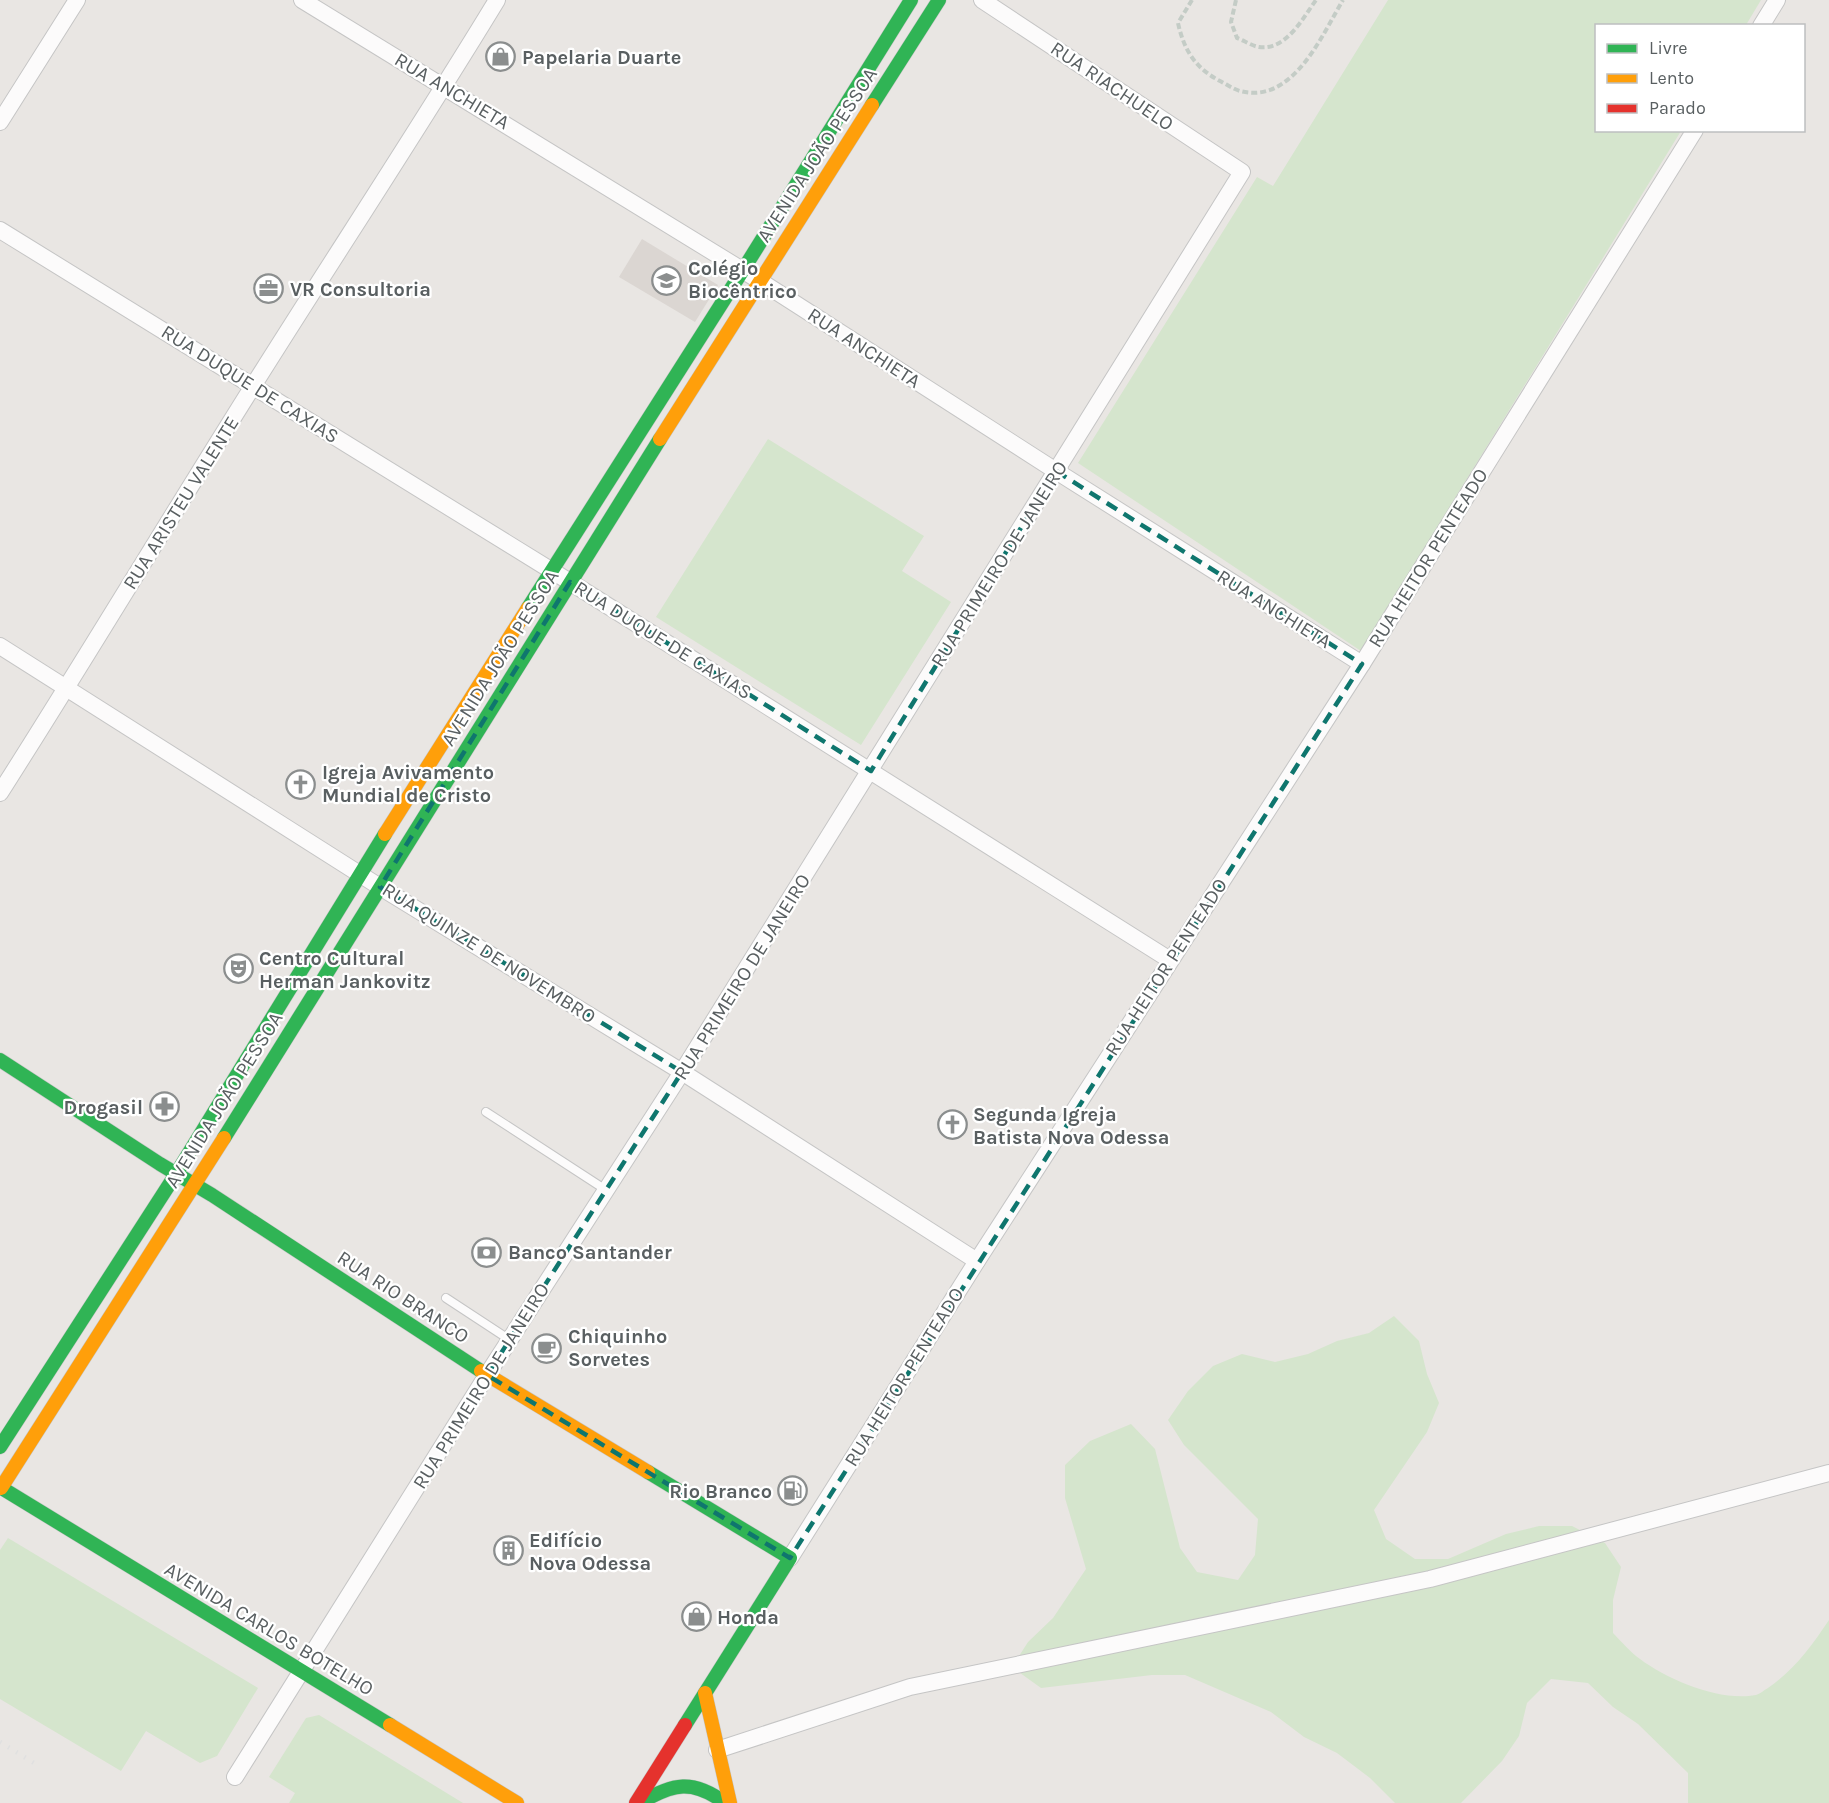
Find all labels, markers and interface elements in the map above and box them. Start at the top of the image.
legend [1595,24,1805,132]
street label: RUA RIACHUELO [1046,36,1178,136]
text: Livre [1649,37,1688,59]
shop icon: Papelaria Duarte [485,41,517,73]
place label: Papelaria Duarte [522,46,681,69]
street label: RUA ANCHIETA [390,48,514,134]
street label: AVENIDA JOÃO PESSOA [752,64,882,246]
text: Lento [1649,67,1694,89]
text: Parado [1649,97,1706,119]
place label: Colégio Biocêntrico [688,257,797,303]
school or university icon: Colégio Biocêntrico [651,264,683,296]
office icon: VR Consultoria [253,273,285,305]
place label: VR Consultoria [290,278,431,301]
street label: RUA ANCHIETA [803,303,925,393]
street label: RUA DUQUE DE CAXIAS [157,320,343,448]
street label: RUA ARISTEU VALENTE [118,412,244,594]
street label: RUA PRIMEIRO DE JANEIRO [926,457,1072,671]
street label: RUA HEITOR PENTEADO [1364,464,1492,652]
street label: RUA ANCHIETA [1213,565,1335,653]
street label: AVENIDA JOÃO PESSOA [436,566,564,750]
street label: RUA DUQUE DE CAXIAS [570,576,756,704]
place label: Igreja Avivamento Mundial de Cristo [322,761,494,807]
church icon: Igreja Avivamento Mundial de Cristo [285,768,317,800]
street label: RUA PRIMEIRO DE JANEIRO [669,870,815,1084]
street label: RUA HEITOR PENTEADO [1100,874,1232,1060]
street label: RUA QUINZE DE NOVEMBRO [378,878,600,1028]
place label: Centro Cultural Herman Jankovitz [259,947,431,993]
theatre icon: Centro Cultural Herman Jankovitz [222,953,254,985]
street label: AVENIDA JOÃO PESSOA [160,1008,288,1192]
pharmacy icon: Drogasil [148,1091,180,1123]
place label: Drogasil [64,1096,143,1119]
place label: Segunda Igreja Batista Nova Odessa [973,1103,1169,1149]
church icon: Segunda Igreja Batista Nova Odessa [936,1109,968,1141]
bank icon: Banco Santander [471,1236,503,1268]
place label: Banco Santander [508,1241,672,1264]
street label: RUA RIO BRANCO [333,1246,473,1348]
street label: RUA PRIMEIRO DE JANEIRO [408,1279,554,1493]
street label: RUA HEITOR PENTEADO [840,1283,968,1471]
place label: Chiquinho Sorvetes [568,1325,667,1371]
cafe icon: Chiquinho Sorvetes [531,1332,563,1364]
fuel station icon: Rio Branco [777,1475,809,1507]
place label: Rio Branco [669,1480,772,1503]
place label: Edifício Nova Odessa [529,1529,651,1575]
building icon: Edifício Nova Odessa [492,1535,524,1567]
street label: AVENIDA CARLOS BOTELHO [160,1557,378,1701]
shop icon: Honda [680,1601,712,1633]
place label: Honda [717,1606,779,1629]

